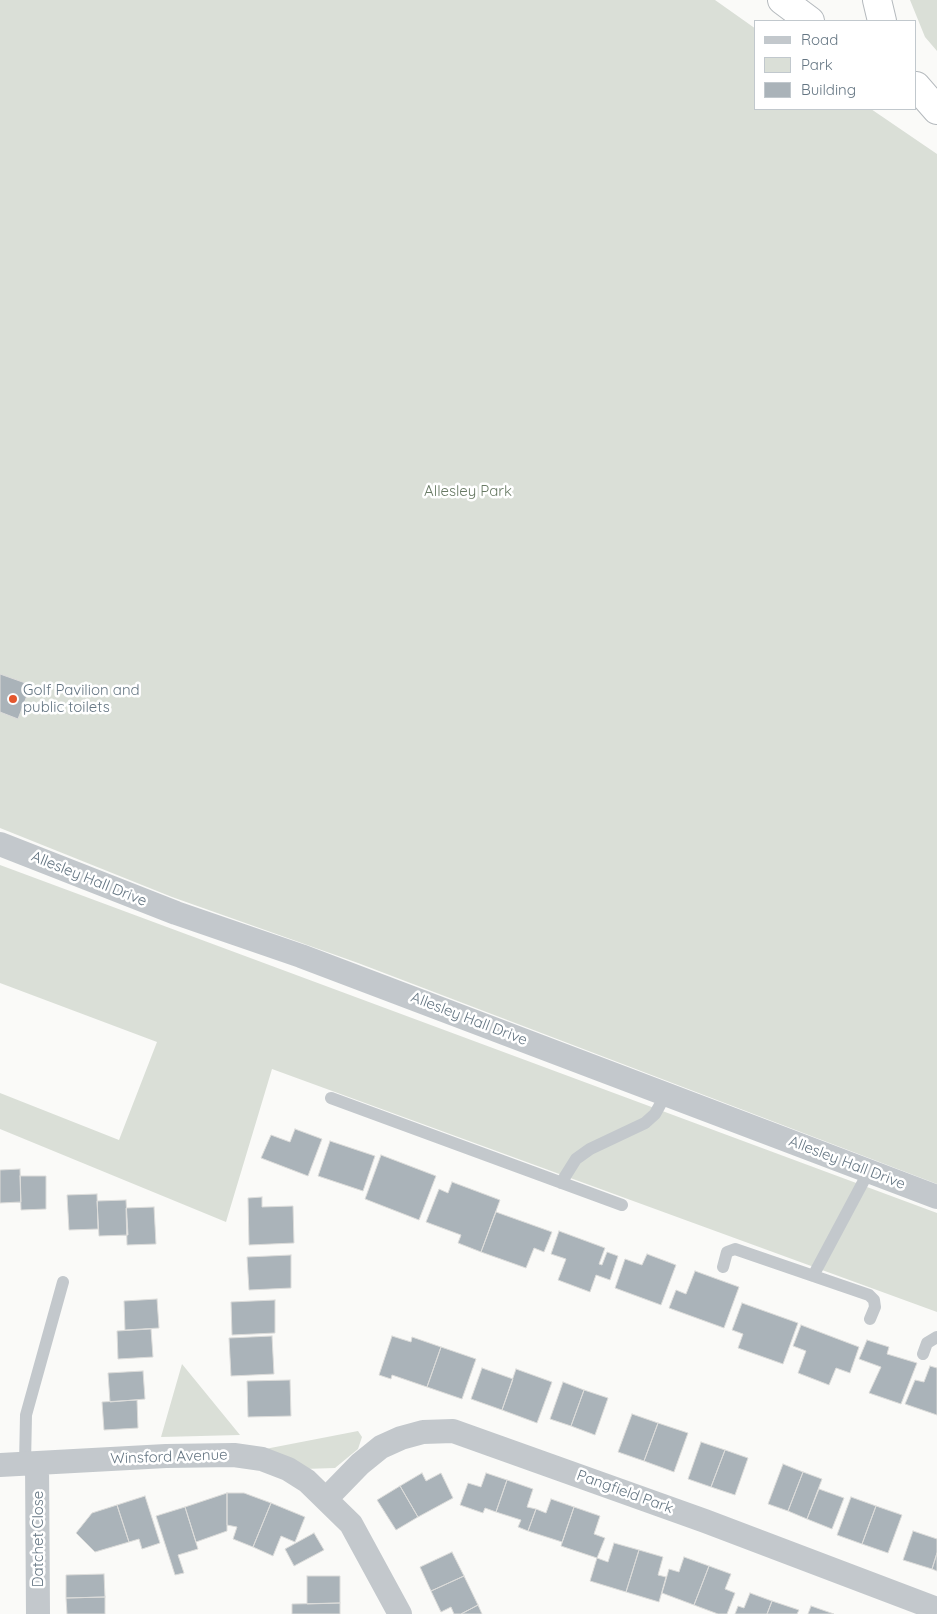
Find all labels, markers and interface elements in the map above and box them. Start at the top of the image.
legend [754,20,917,110]
text: Road [801,30,838,49]
text: Park [801,55,833,74]
text: Building [801,80,856,99]
park label: Allesley Park [424,482,512,500]
place label: Golf Pavilion and public toilets [23,681,140,716]
marker: Golf Pavilion and public toilets [7,693,19,705]
street label: Allesley Hall Drive [28,848,150,910]
street label: Allesley Hall Drive [408,989,530,1049]
street label: Allesley Hall Drive [786,1133,908,1193]
street label: Winsford Avenue [110,1446,228,1468]
street label: Pangfield Park [574,1466,676,1518]
street label: Datchet Close [29,1491,47,1587]

